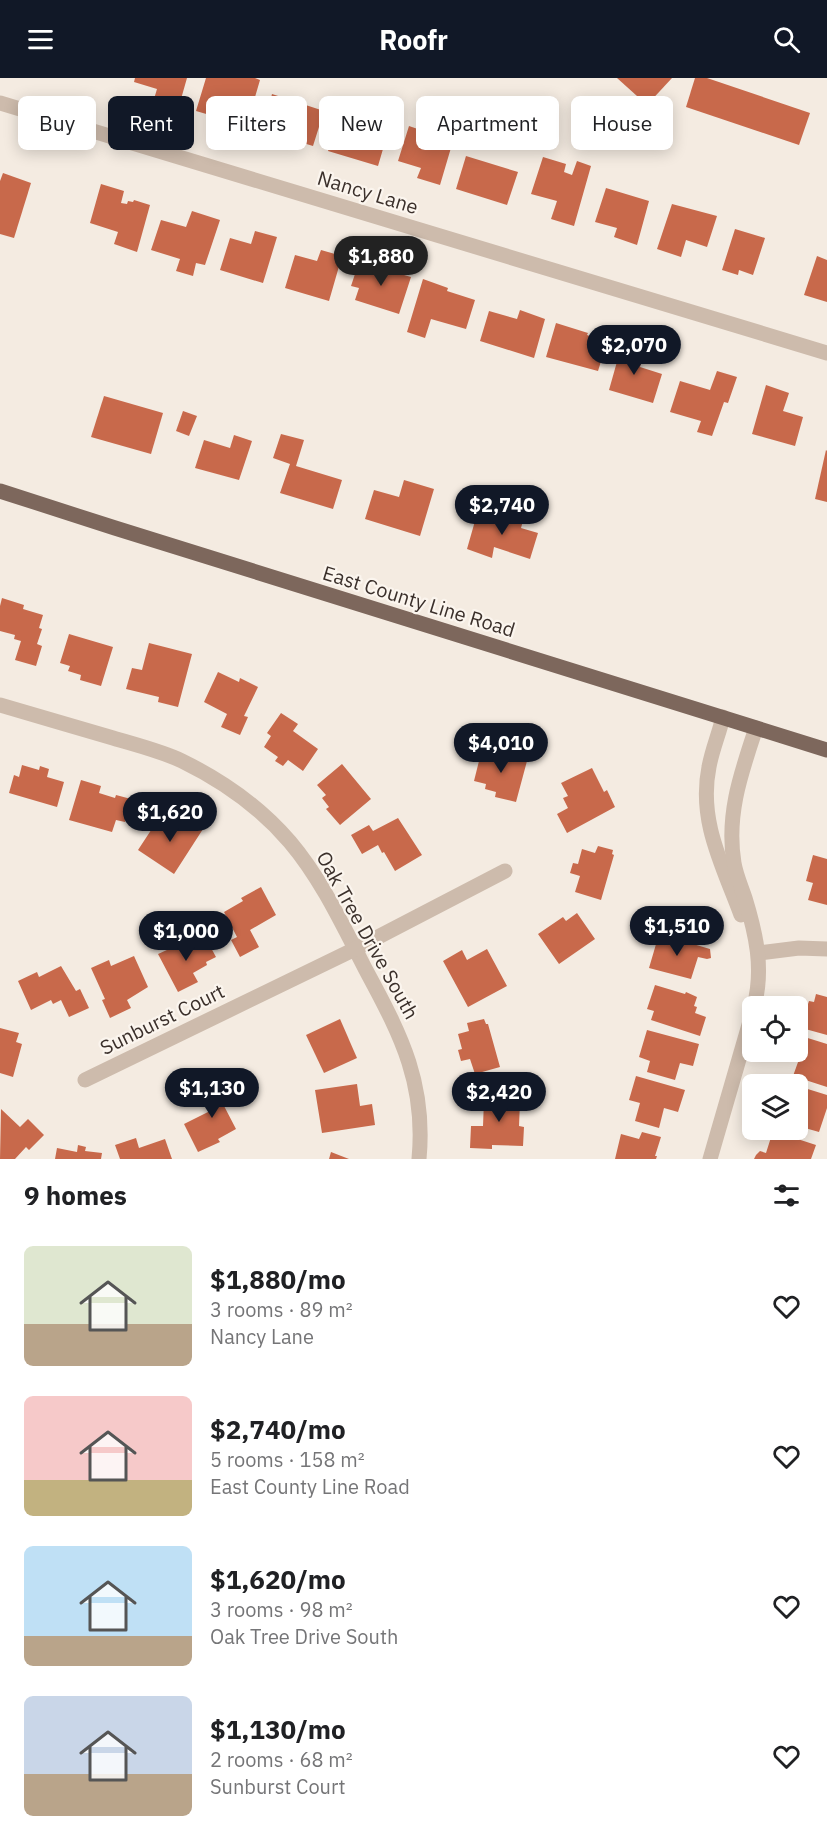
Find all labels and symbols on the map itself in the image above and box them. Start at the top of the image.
street label: Nancy Lane [314,164,422,220]
pin: $1,880 [332,236,430,287]
pin: $2,070 [585,325,683,376]
pin: $2,740 [453,485,551,536]
street label: East County Line Road [320,559,518,643]
pin: $4,010 [452,723,550,774]
pin: $1,620 [121,792,219,843]
street label: Oak Tree Drive South [311,846,425,1024]
pin: $1,510 [628,906,726,957]
pin: $1,000 [137,911,235,962]
street label: Sunburst Court [95,977,229,1061]
pin: $1,130 [163,1068,261,1119]
pin: $2,420 [450,1072,548,1123]

